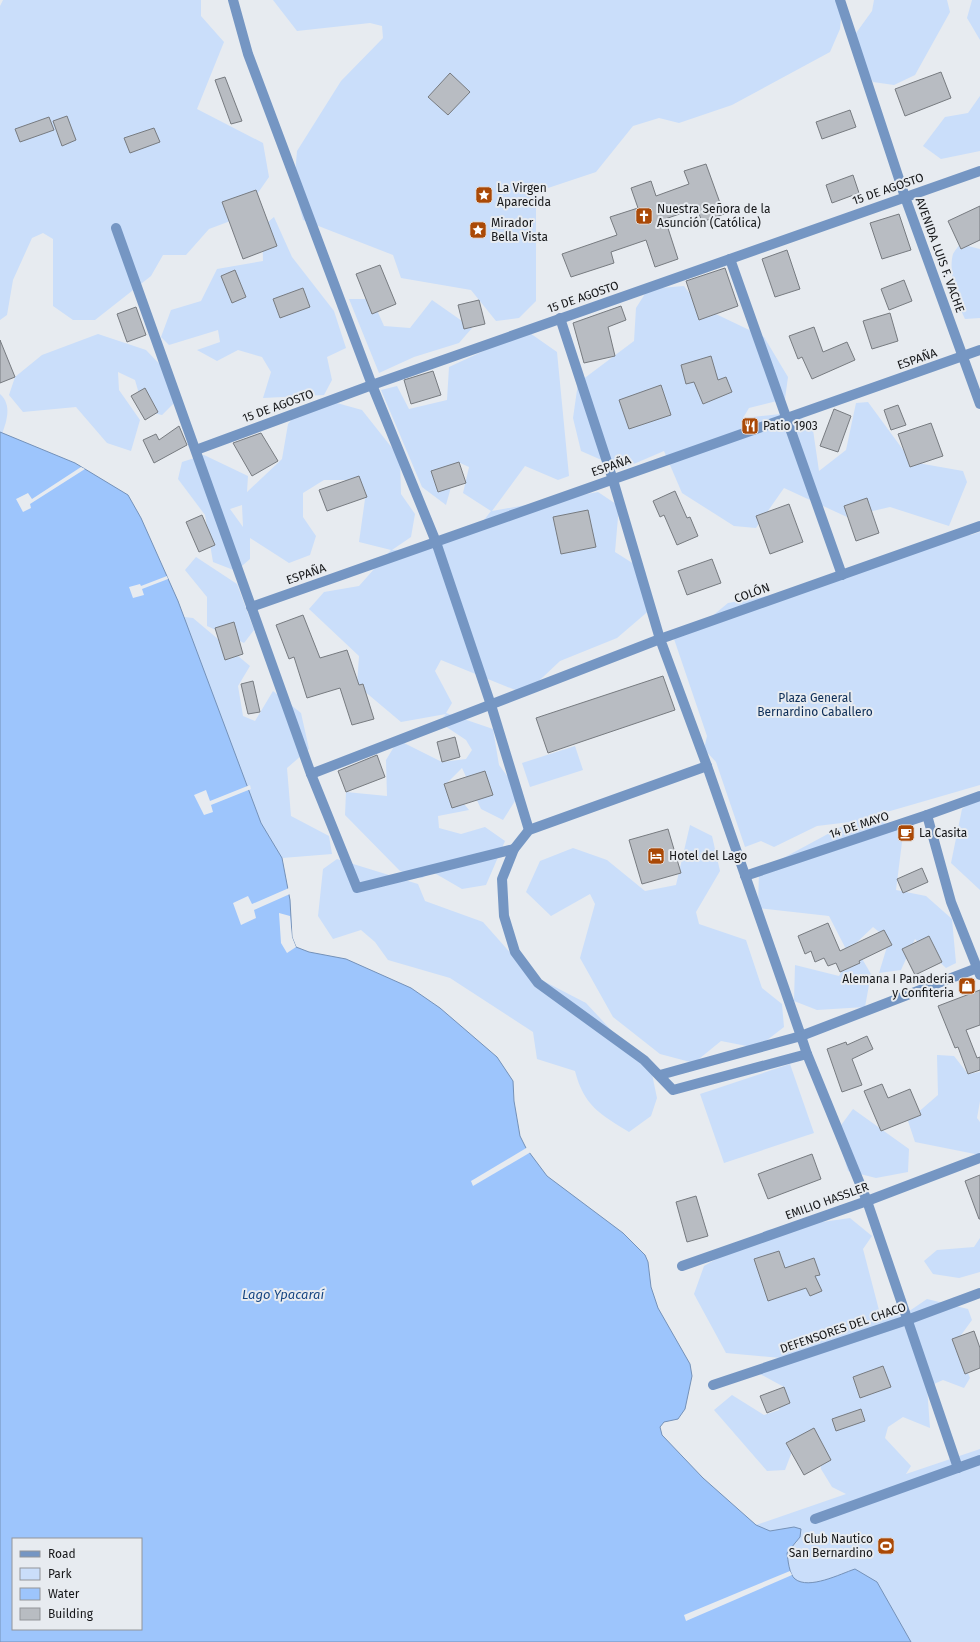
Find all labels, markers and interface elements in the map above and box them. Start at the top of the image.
street label: 15 DE AGOSTO [850,170,926,208]
place label: La Virgen Aparecida [497,181,551,209]
place icon: La Virgen Aparecida [474,185,494,205]
street label: AVENIDA LUIS F. VACHE [913,195,967,315]
place label: Nuestra Señora de la Asunción (Católica) [657,202,771,230]
church icon: Nuestra Señora de la Asunción (Católica) [634,206,654,226]
place label: Mirador Bella Vista [491,216,548,244]
place icon: Mirador Bella Vista [468,220,488,240]
street label: 15 DE AGOSTO [545,278,621,316]
street label: ESPAÑA [895,345,939,372]
street label: 15 DE AGOSTO [240,387,316,425]
restaurant icon: Patio 1903 [740,416,760,436]
place label: Patio 1903 [763,419,818,433]
street label: ESPAÑA [589,452,633,479]
street label: ESPAÑA [284,560,328,587]
street label: COLÓN [732,579,772,606]
park label: Plaza General Bernardino Caballero [757,691,873,719]
street label: 14 DE MAYO [827,809,891,841]
cafe icon: La Casita [896,823,916,843]
place label: La Casita [919,826,967,840]
hotel icon: Hotel del Lago [646,846,666,866]
place label: Hotel del Lago [669,849,747,863]
place label: Alemana I Panaderia y Confiteria [842,972,954,1000]
shop icon: Alemana I Panaderia y Confiteria [957,976,977,996]
street label: EMILIO HASSLER [783,1179,871,1223]
water label: Lago Ypacaraí [242,1287,325,1302]
street label: DEFENSORES DEL CHACO [778,1300,908,1356]
place label: Club Nautico San Bernardino [789,1532,873,1560]
sports icon: Club Nautico San Bernardino [876,1536,896,1556]
legend [12,1538,142,1630]
text: Road [48,1547,76,1561]
text: Park [48,1567,72,1581]
text: Water [48,1587,80,1601]
text: Building [48,1607,94,1621]

